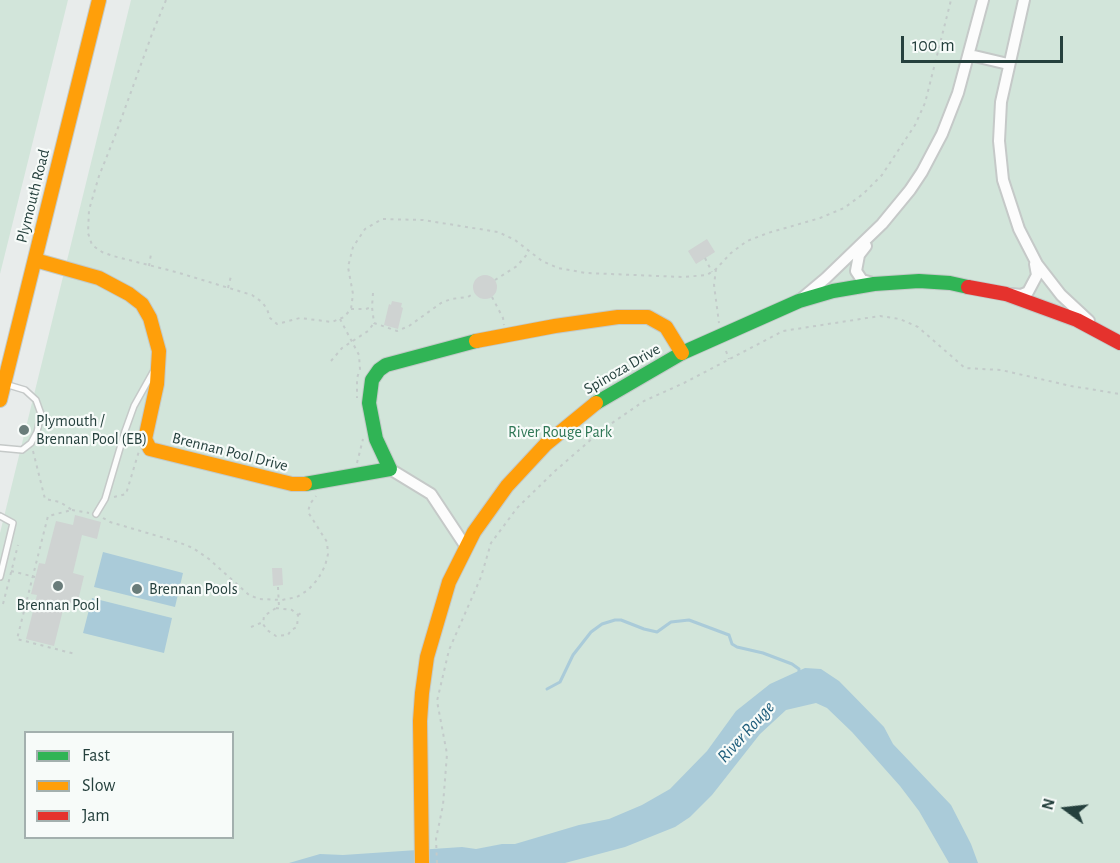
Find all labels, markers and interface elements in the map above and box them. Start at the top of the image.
scale bar [904,24,1066,62]
text: 100 m [912,37,955,55]
street label: Plymouth Road [12,147,54,245]
street label: Spinoza Drive [580,339,664,399]
place label: Plymouth / Brennan Pool (EB) [36,411,147,449]
park label: River Rouge Park [508,422,612,442]
marker: Plymouth / Brennan Pool (EB) [17,423,31,437]
street label: Brennan Pool Drive [170,428,290,476]
marker: Brennan Pool [51,579,65,593]
place label: Brennan Pools [149,579,238,599]
marker: Brennan Pools [130,582,144,596]
place label: Brennan Pool [17,595,99,615]
water label: River Rouge [713,697,779,767]
legend [24,731,234,839]
text: Fast [82,747,110,765]
text: Slow [82,777,115,795]
north arrow [1036,779,1096,839]
text: N [1039,797,1058,812]
text: Jam [82,807,110,825]

